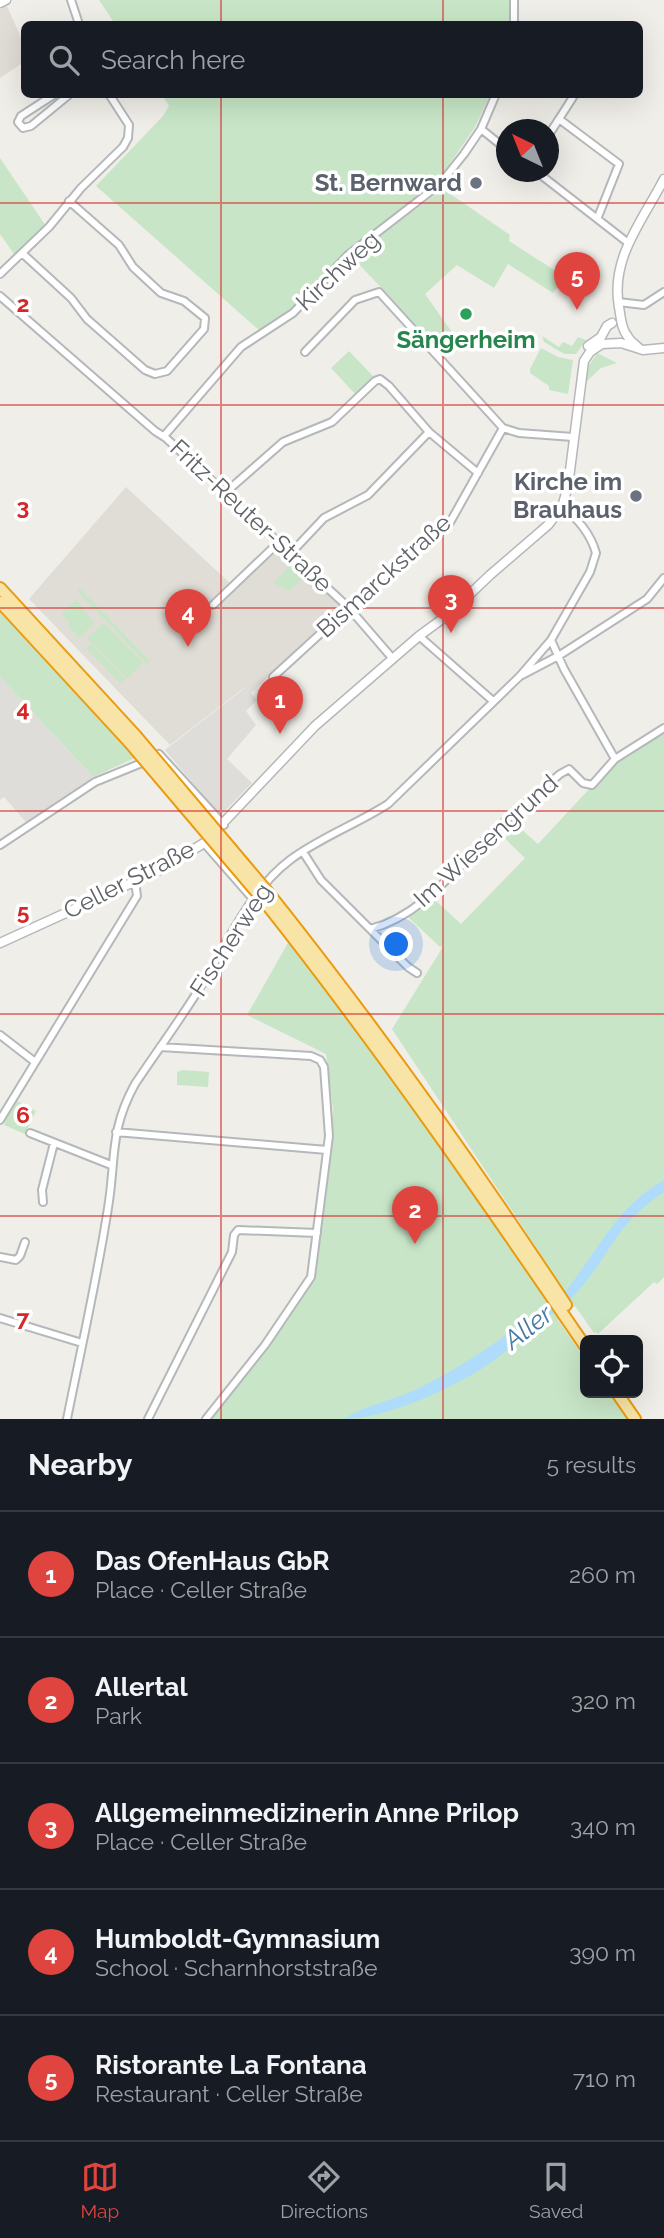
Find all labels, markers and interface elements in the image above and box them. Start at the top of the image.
search box [21,21,643,98]
icon: search [45,41,83,79]
text: Search here [101,45,245,75]
north arrow [496,119,559,182]
place label: St. Bernward [315,168,462,197]
marker: St. Bernward [468,175,484,191]
street label: Kirchweg [290,225,385,317]
pin: 5 [554,252,600,310]
text: 2 [17,290,29,317]
marker: Sängerheim [458,306,474,322]
place label: Sängerheim [396,325,536,354]
street label: Fritz-Reuter-Straße [164,433,338,598]
place label: Kirche im Brauhaus [513,467,622,524]
marker: Kirche im Brauhaus [628,488,644,504]
text: 3 [17,493,29,520]
street label: Bismarckstraße [311,508,457,643]
pin: 3 [428,575,474,633]
pin: 4 [165,589,211,647]
pin: 1 [257,676,303,734]
text: 4 [16,695,30,722]
street label: Im Wiesengrund [408,768,564,913]
street label: Celler Straße [59,834,199,925]
street label: Fischerweg [183,878,278,1002]
text: 5 [17,898,30,925]
your location [379,927,413,961]
text: 6 [16,1101,30,1128]
pin: 2 [392,1186,438,1244]
water label: Aller [496,1298,559,1356]
text: 7 [17,1304,30,1331]
map controls [580,1335,643,1398]
button: locate [580,1335,643,1398]
text: Nearby [28,1447,132,1482]
text: 5 results [547,1451,636,1478]
text: Das OfenHaus GbR [95,1546,329,1576]
text: 1 [45,1561,57,1588]
text: 260 m [569,1561,636,1588]
text: Place · Celler Straße [95,1576,307,1603]
text: Allertal [95,1672,188,1702]
text: 2 [45,1687,57,1714]
text: 320 m [571,1687,636,1714]
text: Park [95,1702,142,1729]
text: Allgemeinmedizinerin Anne Prilop [95,1798,519,1828]
text: 3 [45,1813,57,1840]
text: 340 m [570,1813,636,1840]
text: Place · Celler Straße [95,1828,307,1855]
text: Humboldt-Gymnasium [95,1924,380,1954]
text: 4 [44,1939,58,1966]
text: 390 m [569,1939,636,1966]
text: School · Scharnhorststraße [95,1954,378,1981]
text: Ristorante La Fontana [95,2050,367,2080]
text: 5 [45,2065,57,2092]
text: 710 m [573,2065,636,2092]
text: Restaurant · Celler Straße [95,2080,363,2107]
tab: Map [81,2158,119,2222]
tab: Directions [280,2158,368,2222]
tab: Saved [529,2158,583,2222]

